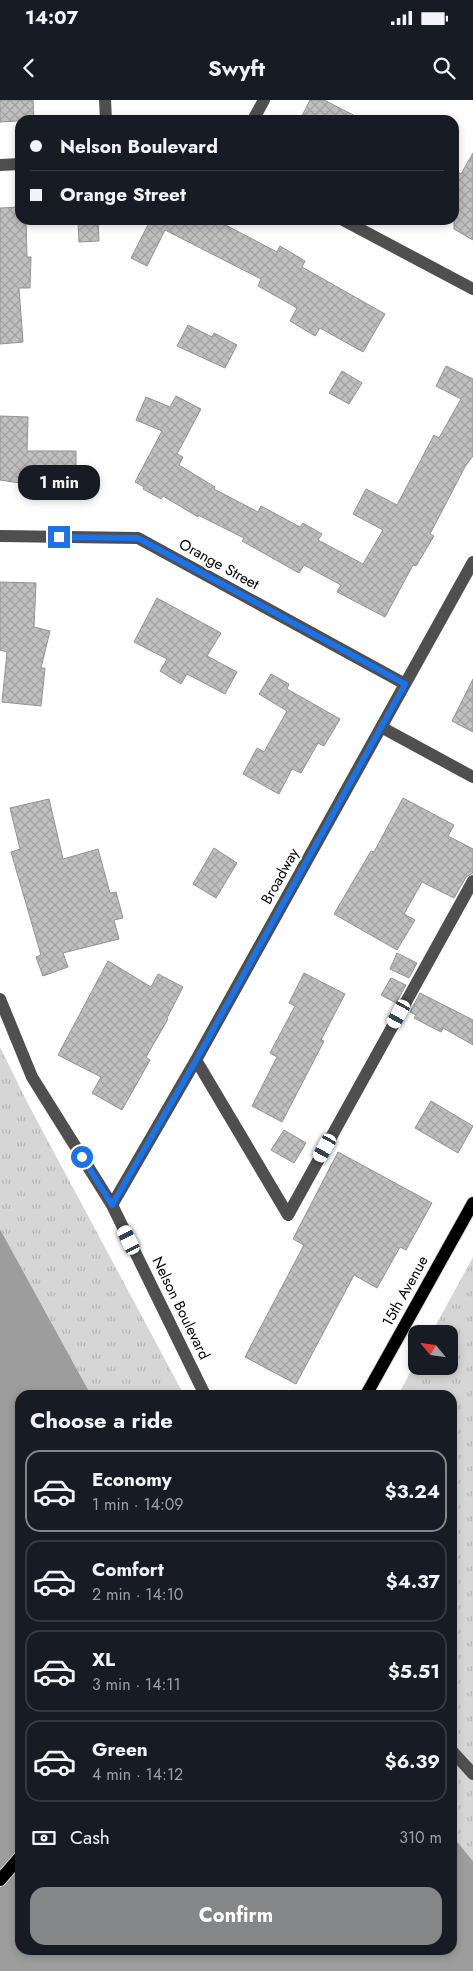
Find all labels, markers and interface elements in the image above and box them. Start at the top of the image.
text: 14:07 [25,4,78,31]
text: Swyft [208,52,265,84]
icon: back [15,54,43,82]
icon: search [430,54,458,82]
text: Nelson Boulevard [60,133,218,160]
text: Orange Street [60,181,186,208]
callout: 1 min [18,464,100,500]
text: 1 min [39,471,79,494]
route end [48,526,70,548]
street label: Orange Street [175,533,263,595]
street label: Broadway [256,844,305,908]
car [385,997,412,1031]
car [311,1131,338,1165]
route start [71,1146,93,1168]
car [115,1223,142,1257]
street label: 15th Avenue [376,1251,434,1330]
street label: Nelson Boulevard [146,1253,216,1363]
north arrow [408,1325,458,1375]
map controls [408,1325,458,1375]
text: Choose a ride [30,1404,173,1436]
text: Economy [92,1466,172,1493]
icon: car [32,1469,77,1514]
text: $3.24 [385,1478,440,1505]
text: 1 min · 14:09 [92,1493,184,1516]
text: Comfort [92,1556,164,1583]
icon: car [32,1559,77,1604]
text: $4.37 [386,1568,440,1595]
text: 2 min · 14:10 [92,1583,183,1606]
text: XL [92,1646,115,1673]
icon: car [32,1649,77,1694]
text: $5.51 [388,1658,440,1685]
text: 3 min · 14:11 [92,1673,181,1696]
text: Green [92,1736,148,1763]
icon: car [32,1739,77,1784]
text: $6.39 [385,1748,440,1775]
text: 4 min · 14:12 [92,1763,183,1786]
icon: cash [30,1824,58,1852]
text: Cash [70,1824,110,1851]
text: 310 m [399,1826,442,1849]
button: Confirm [30,1887,442,1945]

